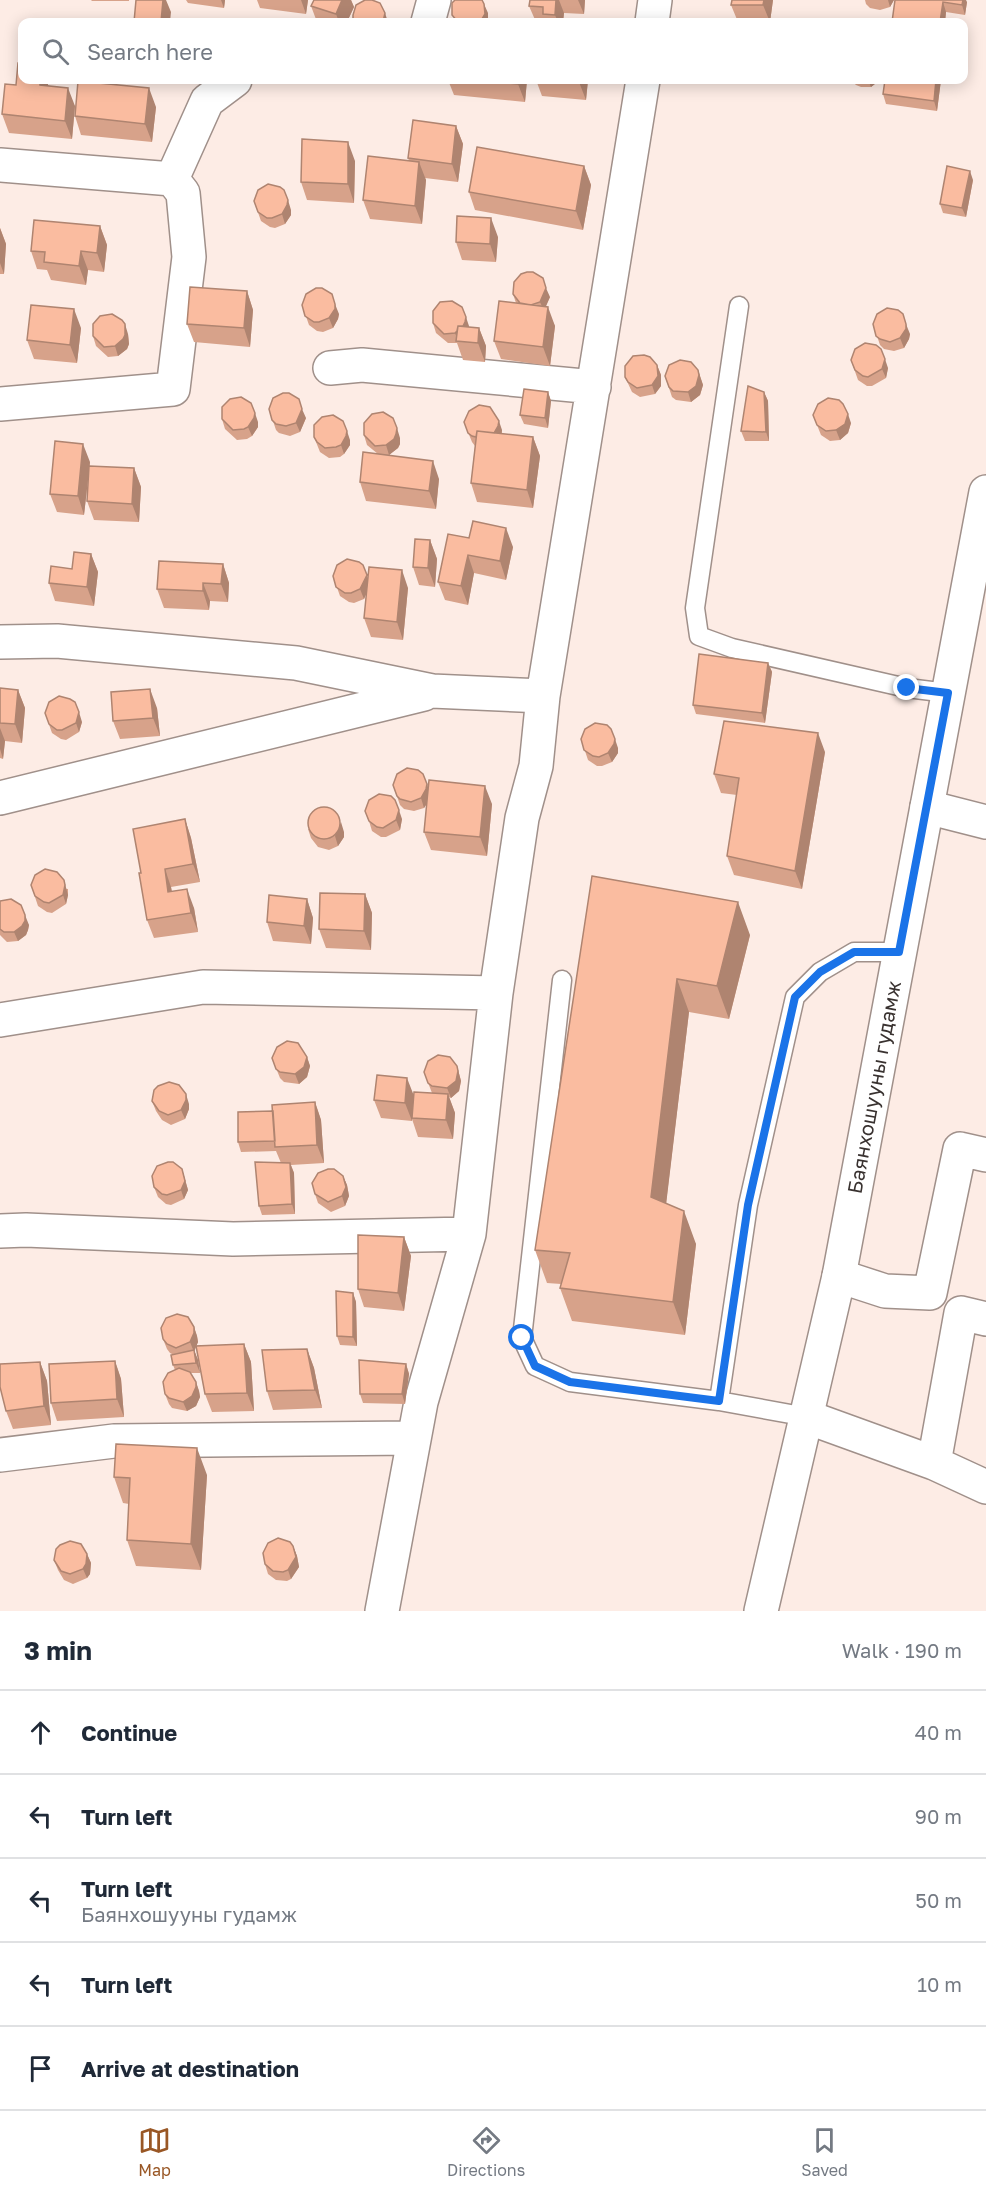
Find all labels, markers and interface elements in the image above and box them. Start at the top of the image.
search box [18,18,968,84]
icon: search [39,35,72,68]
text: Search here [87,38,213,65]
route end [893,674,919,700]
street label: Баянхошууны гудамж [842,979,905,1195]
route start [508,1324,534,1350]
text: 3 min [24,1635,92,1666]
text: Walk · 190 m [842,1638,962,1662]
icon: ahead [24,1716,57,1749]
text: Continue [81,1719,177,1746]
text: 40 m [915,1720,962,1744]
icon: left [24,1800,57,1833]
text: Turn left [81,1803,172,1830]
text: 90 m [915,1804,962,1828]
text: Turn left [81,1875,172,1902]
icon: left [24,1884,57,1917]
text: 50 m [915,1888,962,1912]
text: Баянхошууны гудамж [81,1902,297,1926]
icon: left [24,1968,57,2001]
text: Turn left [81,1971,172,1998]
text: 10 m [917,1972,962,1996]
icon: arrive [24,2052,57,2085]
text: Arrive at destination [81,2055,299,2082]
tab: Map [138,2124,171,2180]
tab: Directions [447,2124,525,2180]
tab: Saved [801,2124,848,2180]

